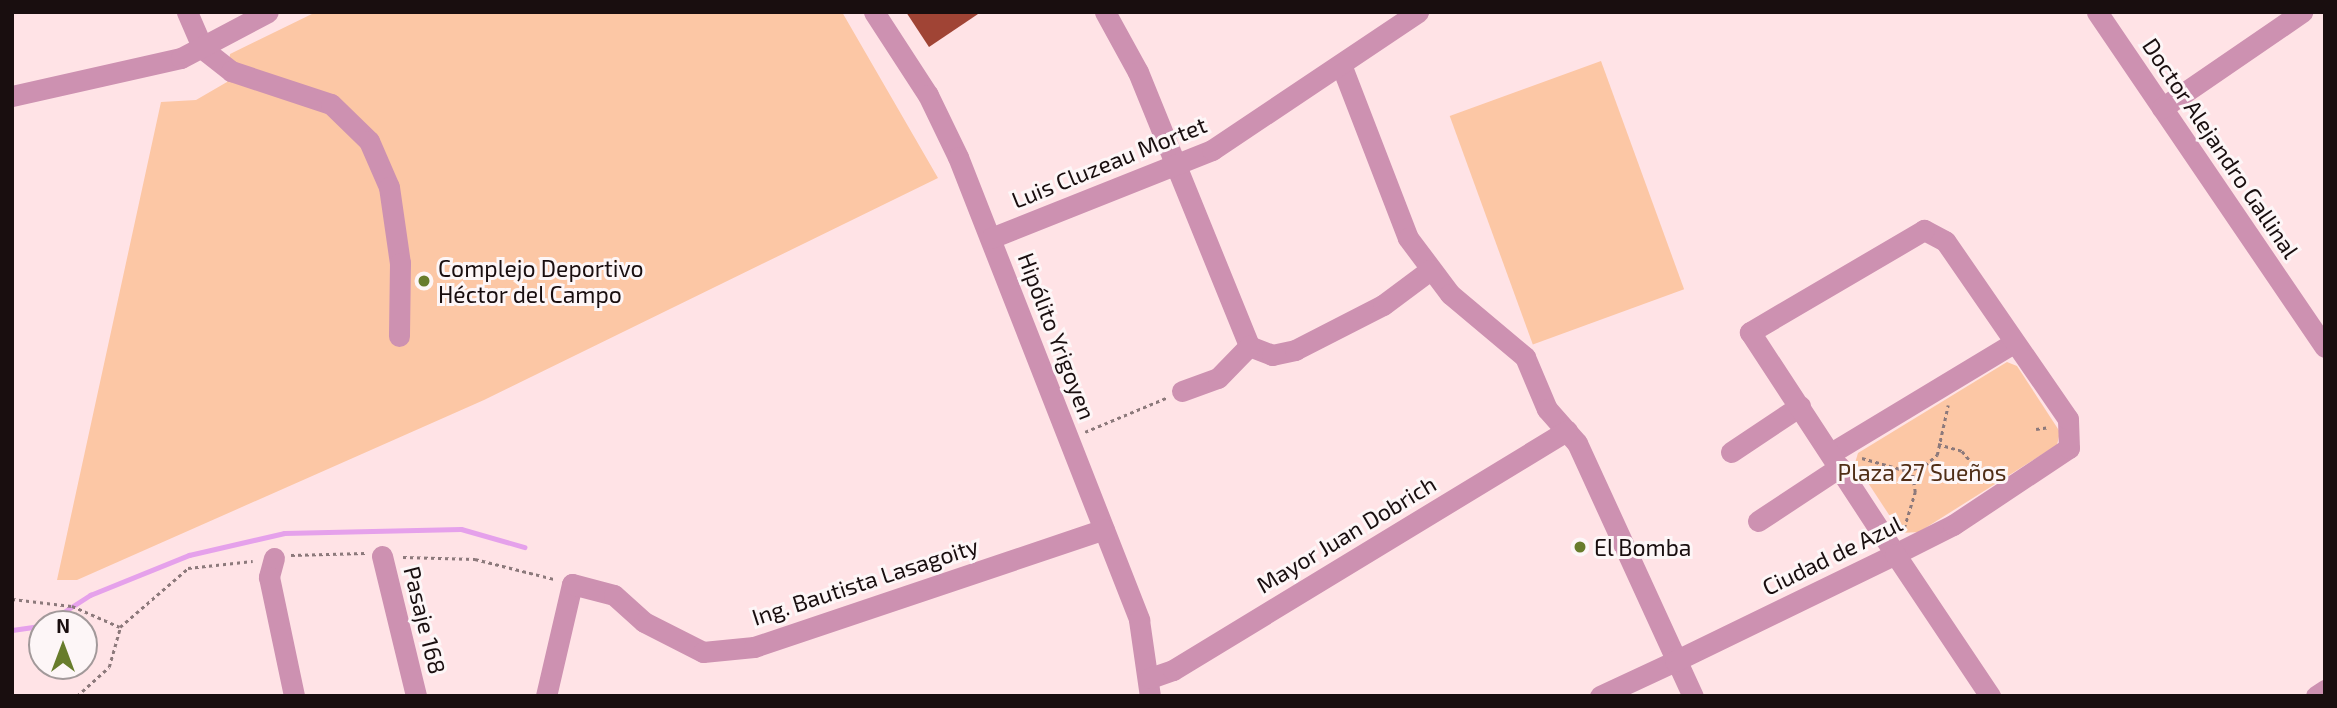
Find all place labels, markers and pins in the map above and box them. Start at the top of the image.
place label: Complejo Deportivo Héctor del Campo [438,254,644,308]
marker: Complejo Deportivo Héctor del Campo [416,273,432,289]
place label: El Bomba [1594,533,1692,561]
marker: El Bomba [1572,539,1588,555]

